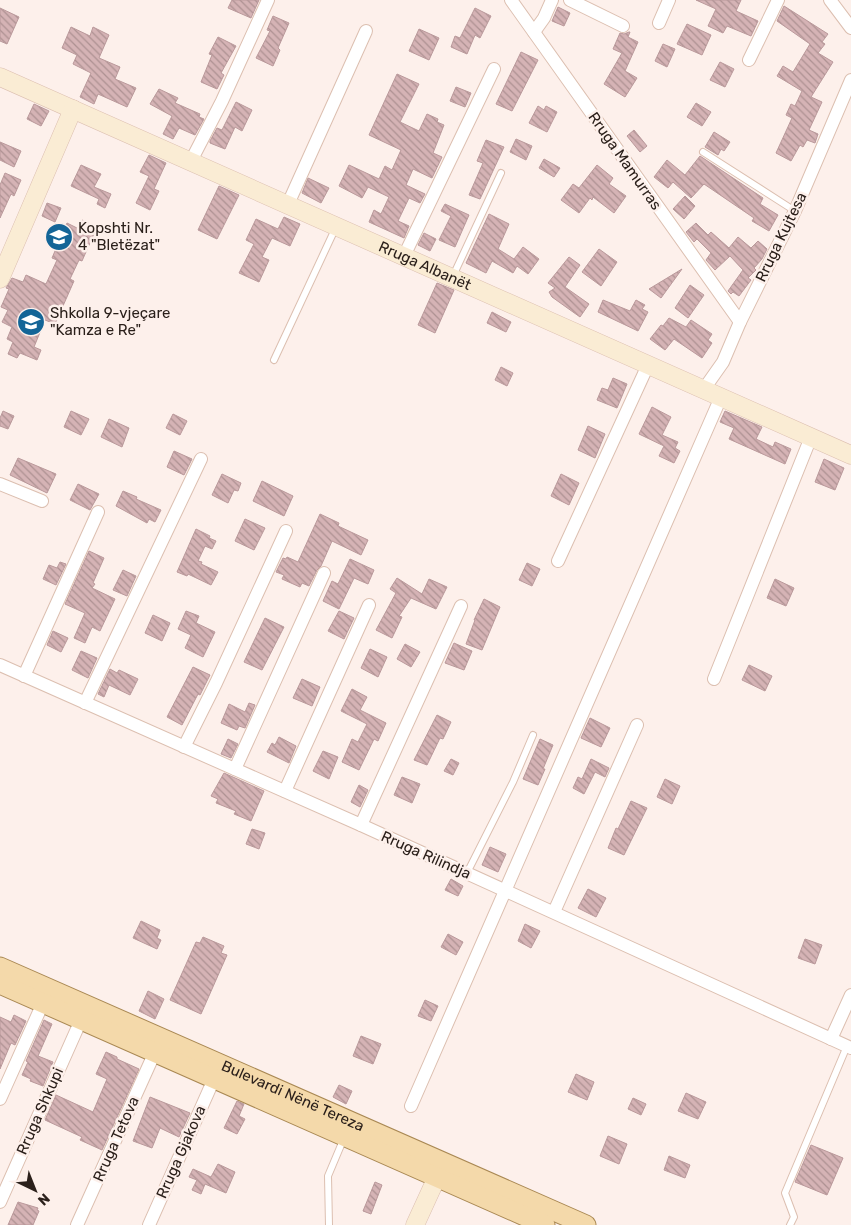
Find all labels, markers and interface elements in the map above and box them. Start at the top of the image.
street label: Rruga Mamurras [585,109,666,214]
street label: Rruga Kujtesa [752,189,810,285]
place label: Kopshti Nr. 4 "Bletëzat" [78,219,160,254]
school or university icon: Kopshti Nr. 4 "Bletëzat" [44,222,74,252]
street label: Rruga Albanët [376,237,474,294]
place label: Shkolla 9-vjeçare "Kamza e Re" [50,304,170,339]
school or university icon: Shkolla 9-vjeçare "Kamza e Re" [16,307,46,337]
street label: Rruga Rilindja [378,827,474,883]
street label: Bulevardi Nënë Tereza [219,1057,367,1135]
street label: Rruga Shkupi [13,1065,67,1157]
street label: Rruga Tetova [89,1094,143,1184]
street label: Rruga Gjakova [152,1103,210,1201]
north arrow [10,1165,60,1215]
text: N [34,1189,53,1209]

